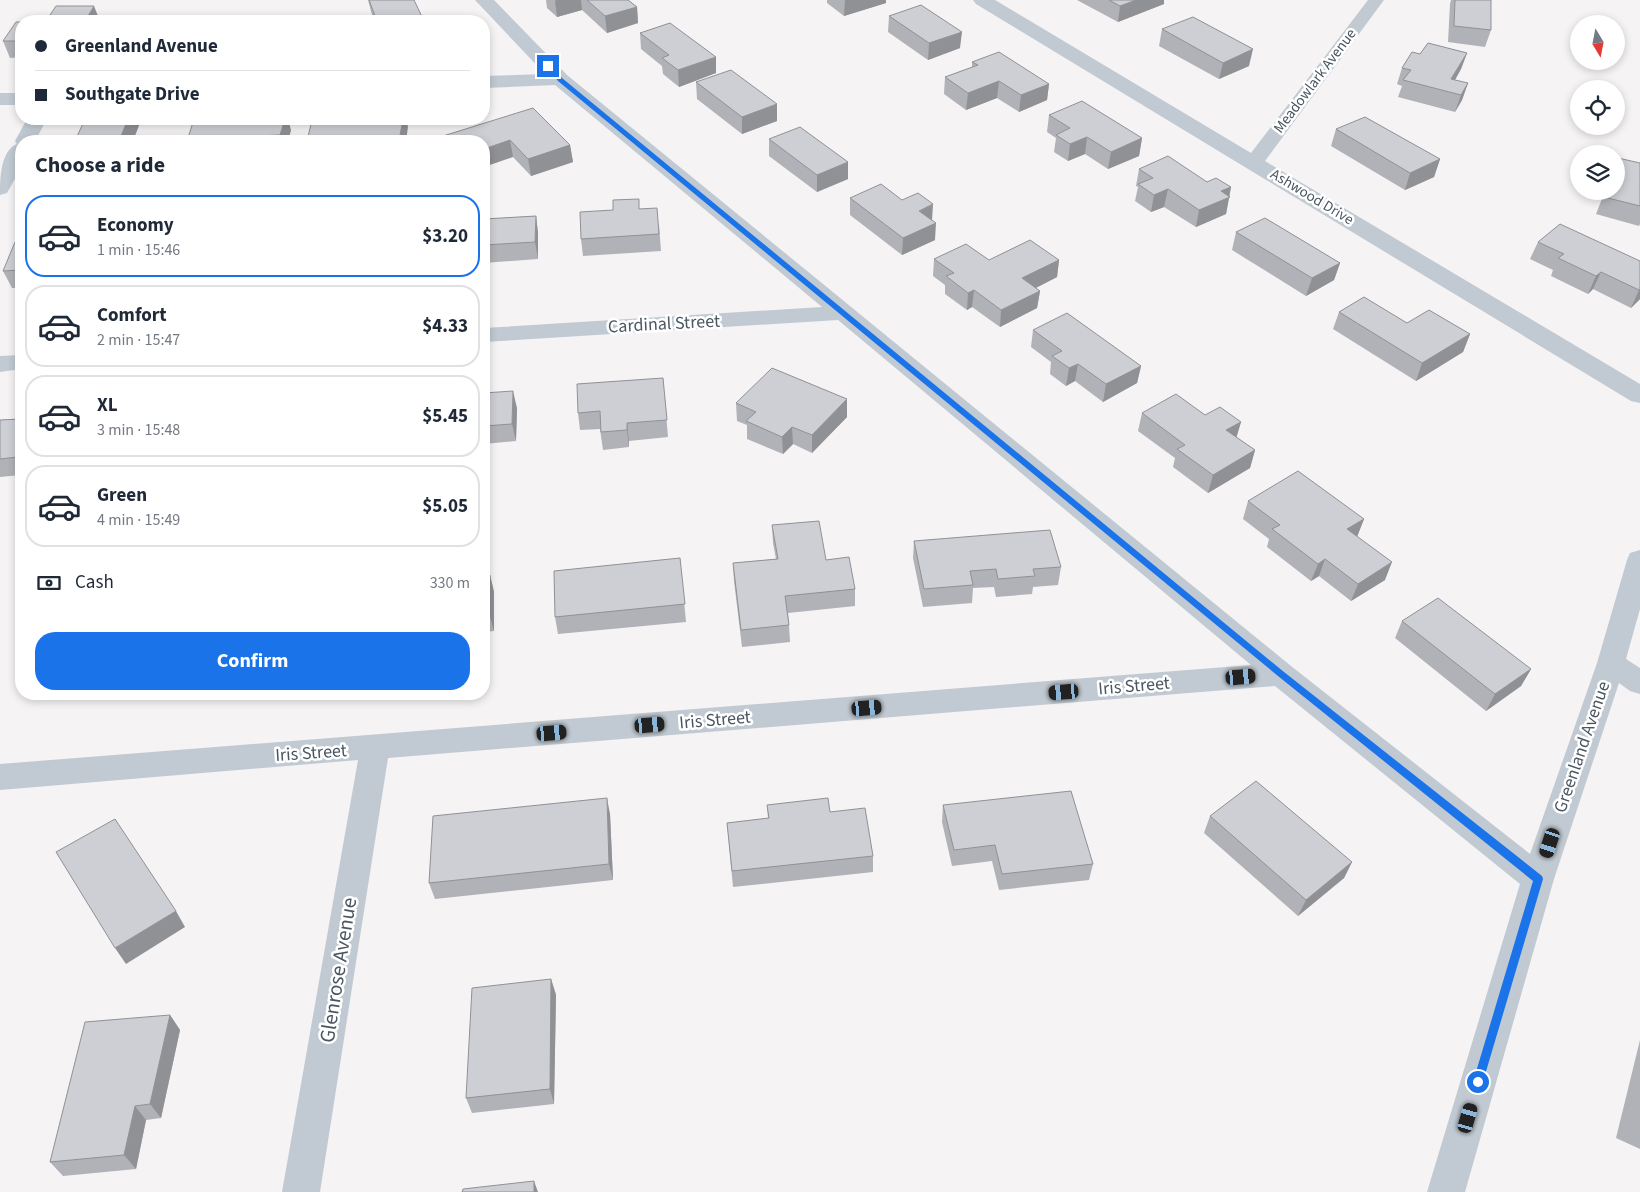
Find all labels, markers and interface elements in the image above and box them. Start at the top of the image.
north arrow [1570,15,1625,70]
map controls [1570,15,1625,200]
street label: Meadowlark Avenue [1269,24,1361,138]
text: Greenland Avenue [65,33,218,60]
route end [537,55,559,77]
button: locate [1570,80,1625,135]
text: Southgate Drive [65,81,200,108]
button: layers [1570,145,1625,200]
text: Choose a ride [35,149,165,181]
street label: Ashwood Drive [1266,164,1358,230]
text: Economy [97,212,174,239]
icon: car [37,214,82,259]
text: $3.20 [422,223,468,250]
text: 1 min · 15:46 [97,239,180,261]
text: Comfort [97,302,167,329]
icon: car [37,304,82,349]
street label: Cardinal Street [607,309,721,339]
text: $4.33 [422,313,468,340]
text: 2 min · 15:47 [97,329,180,351]
text: XL [97,392,118,419]
icon: car [37,394,82,439]
text: $5.45 [422,403,468,430]
text: 3 min · 15:48 [97,419,180,441]
text: Green [97,482,147,509]
icon: car [37,484,82,529]
text: $5.05 [422,493,468,520]
text: 4 min · 15:49 [97,509,180,531]
icon: cash [35,569,63,597]
text: Cash [75,569,114,596]
text: 330 m [430,572,470,594]
button: Confirm [35,632,470,690]
car [1225,668,1256,686]
street label: Iris Street [1097,670,1171,702]
street label: Greenland Avenue [1548,678,1616,816]
car [1048,683,1079,701]
car [851,699,882,717]
street label: Iris Street [678,704,752,736]
car [634,716,665,734]
car [536,724,567,742]
street label: Iris Street [274,738,348,768]
car [1538,826,1561,860]
street label: Glenrose Avenue [312,895,364,1045]
route start [1467,1071,1489,1093]
car [1456,1102,1479,1134]

